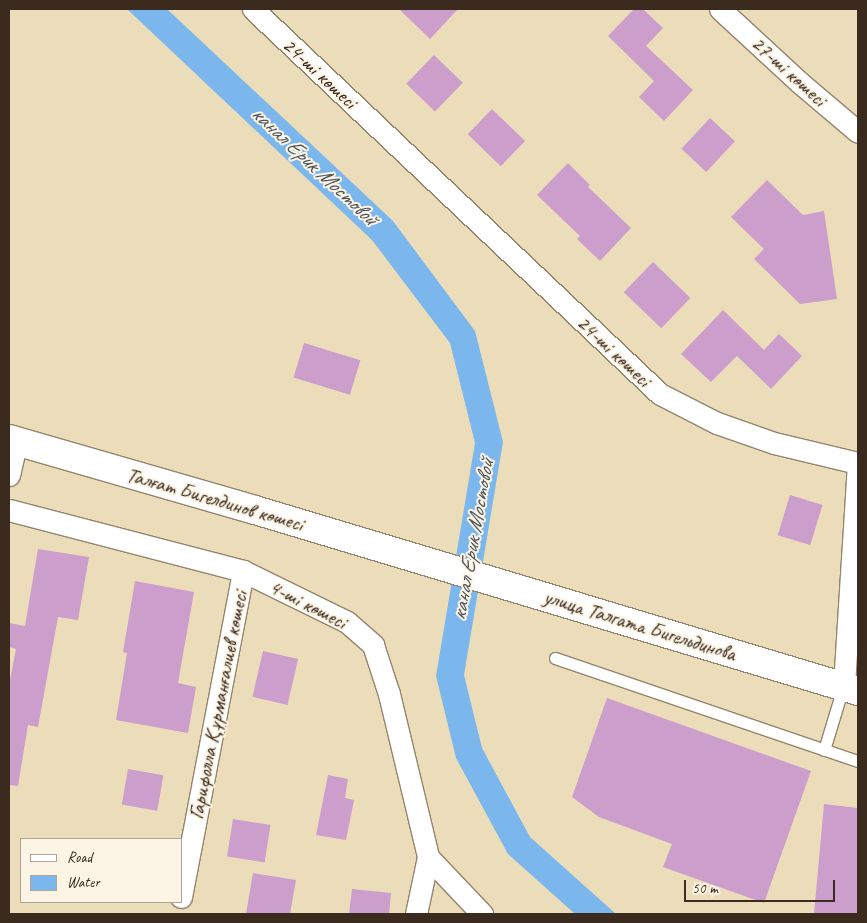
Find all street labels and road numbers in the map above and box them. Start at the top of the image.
street label: 27-ші көшесі [746,31,832,111]
street label: 24-ші көшесі [277,32,363,114]
street label: 24-ші көшесі [571,310,657,392]
street label: Талғат Бигелдинов көшесі [125,462,305,536]
street label: 4-ші көшесі [265,574,351,634]
street label: улица Талгата Бигельдинова [541,584,739,666]
street label: Гарифолла Құрманғалиев көшесі [183,589,253,821]

